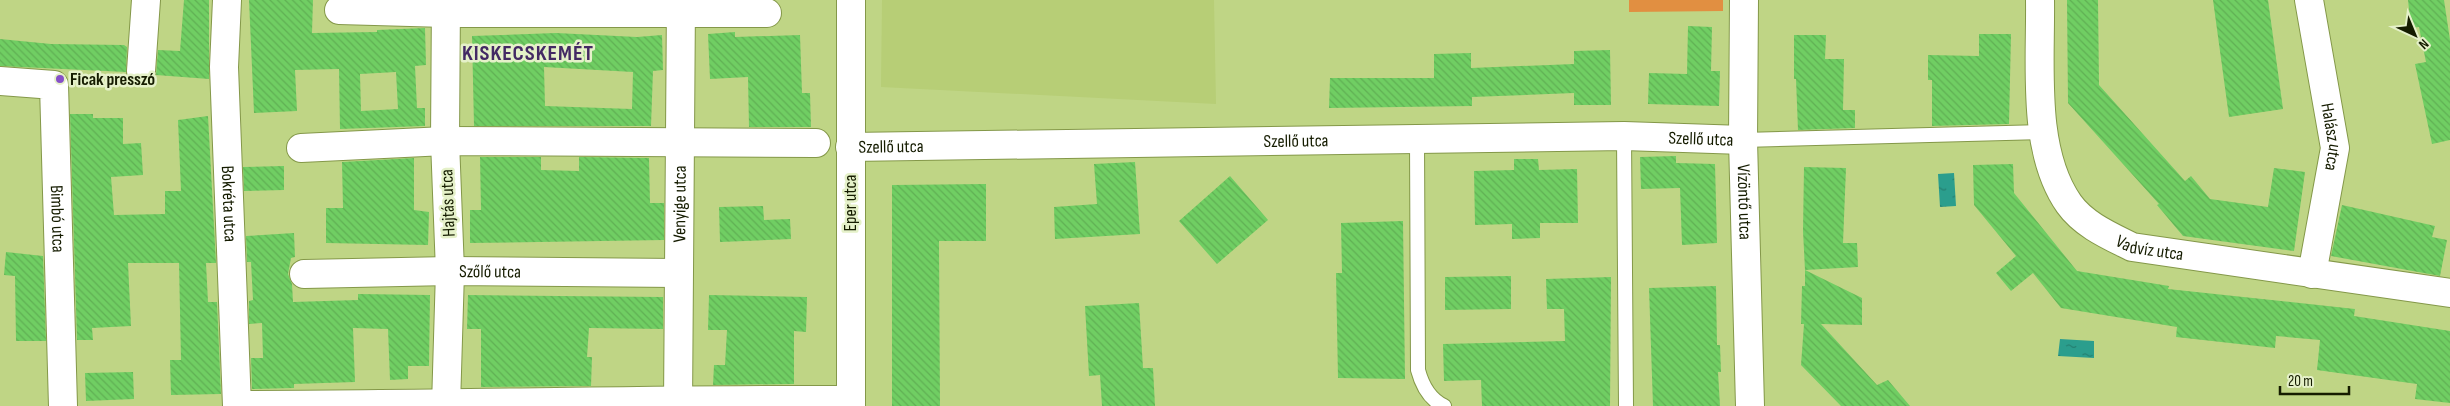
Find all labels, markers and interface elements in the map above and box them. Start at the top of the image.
north arrow [2390,10,2440,60]
text: N [2415,35,2432,53]
district label: KISKECSKEMÉT [462,40,594,67]
place label: Ficak presszó [70,69,155,90]
marker: Ficak presszó [54,73,66,85]
street label: Halász utca [2317,101,2346,173]
street label: Szellő utca [1668,127,1734,150]
street label: Szellő utca [1263,130,1329,152]
street label: Szellő utca [858,135,924,157]
street label: Vízöntő utca [1733,164,1756,240]
street label: Bokréta utca [217,165,241,243]
street label: Venyige utca [669,165,690,242]
street label: Hajtás utca [436,169,460,237]
street label: Eper utca [840,174,861,231]
street label: Bimbó utca [46,185,69,253]
street label: Vadvíz utca [2113,230,2185,265]
street label: Szőlő utca [459,261,521,282]
scale bar [2280,364,2349,396]
text: 20 m [2288,372,2313,391]

